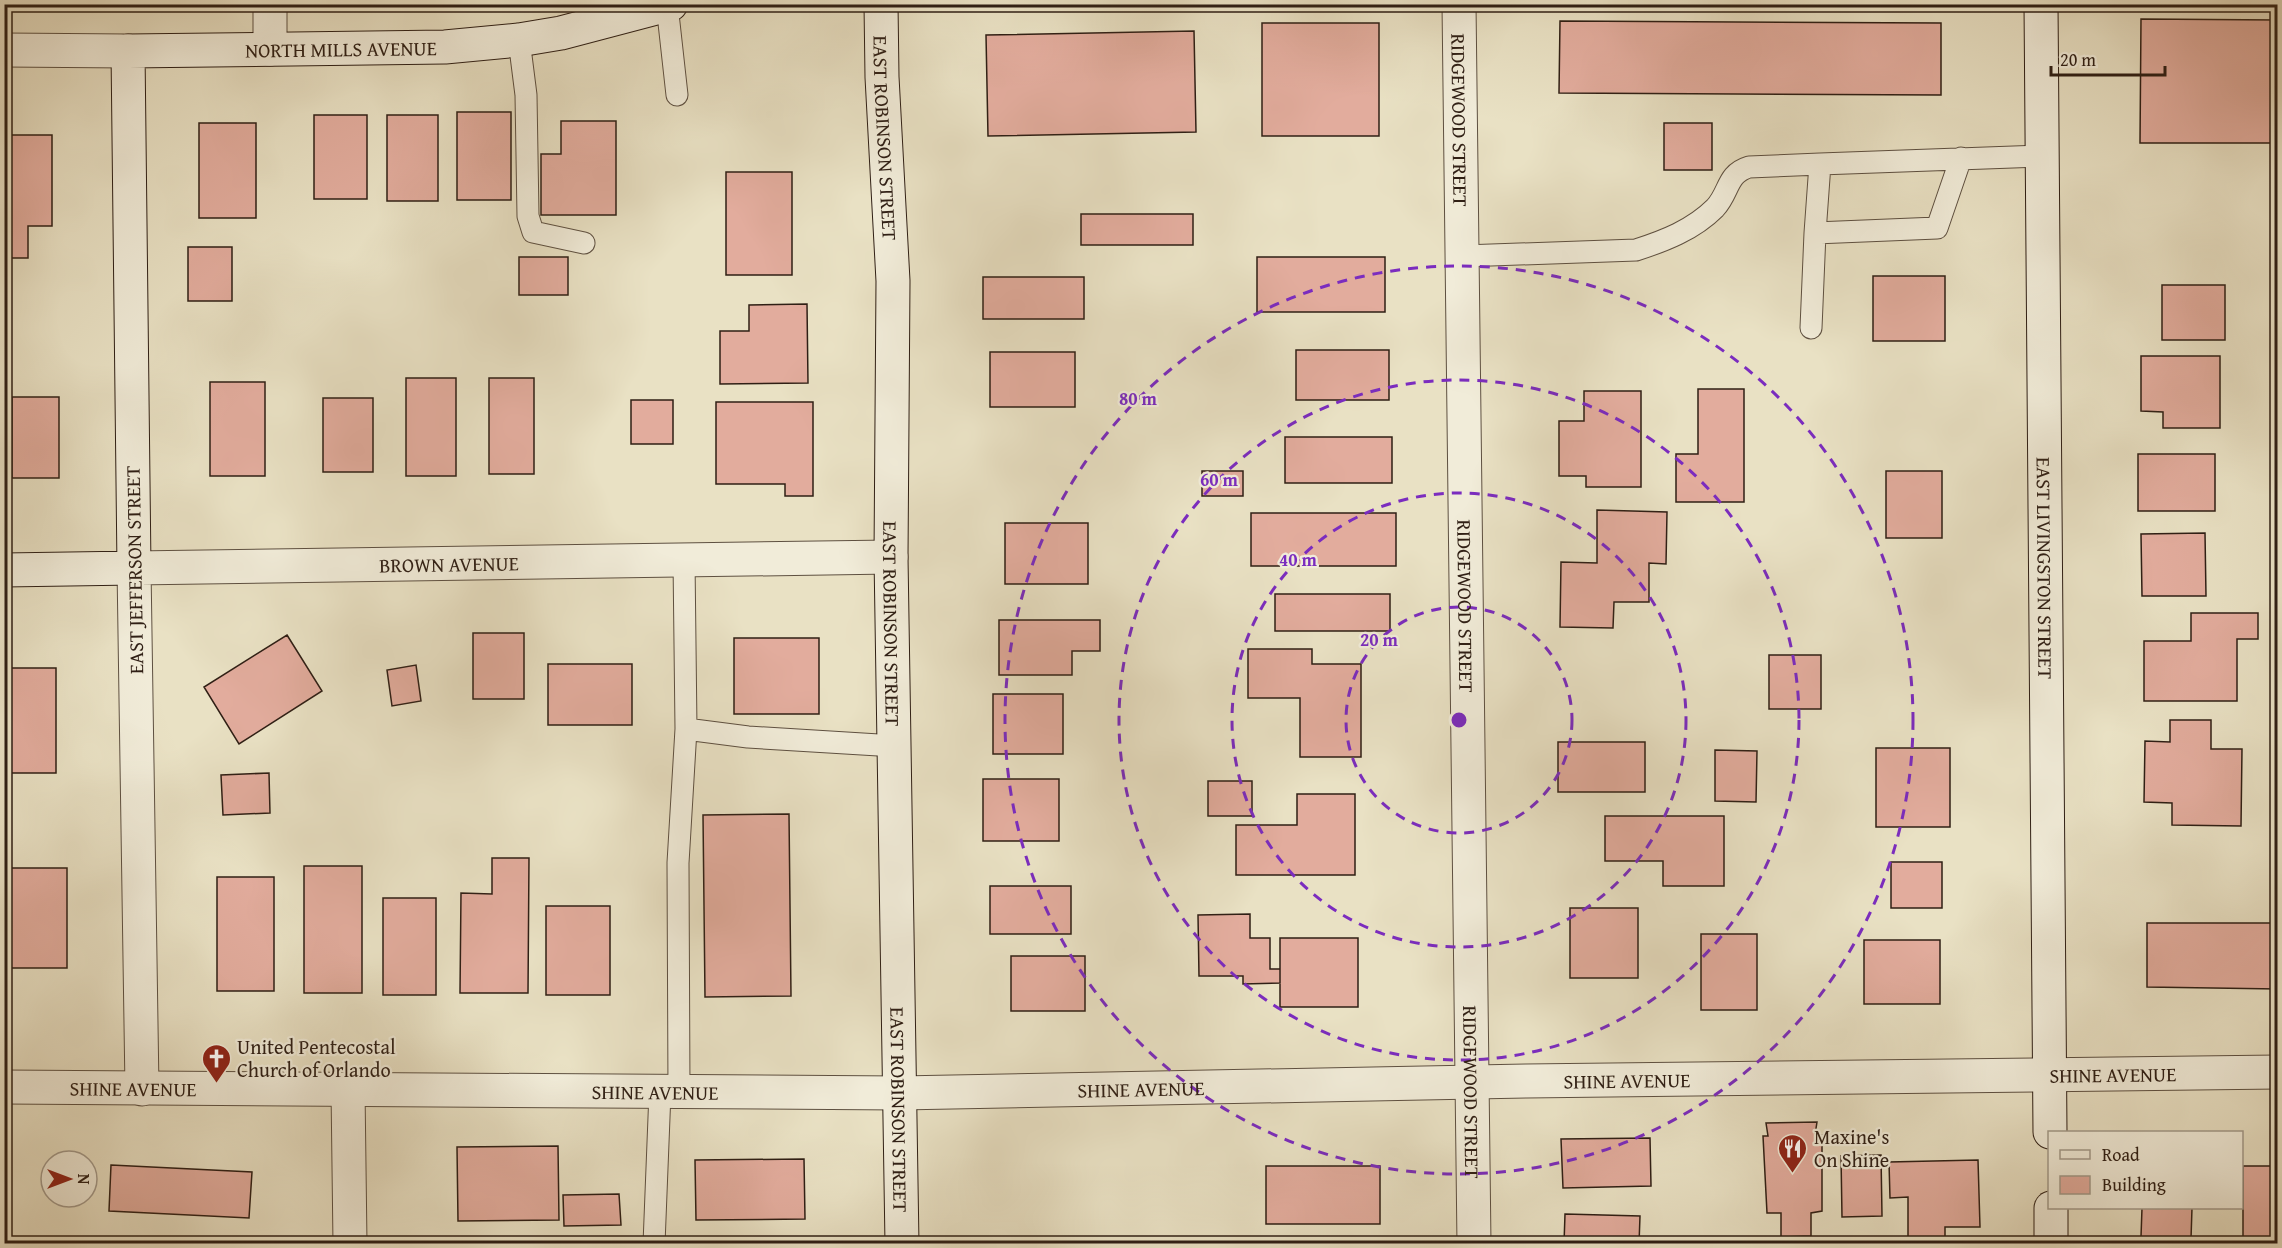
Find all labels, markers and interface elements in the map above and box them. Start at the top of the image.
street label: NORTH MILLS AVENUE [245,33,437,64]
street label: RIDGEWOOD STREET [1445,33,1476,207]
street label: EAST ROBINSON STREET [867,35,905,241]
scale bar [2051,39,2165,77]
text: 20 m [2060,46,2096,73]
text: 80 m [1119,385,1158,412]
street label: EAST LIVINGSTON STREET [2030,457,2061,679]
street label: EAST JEFFERSON STREET [118,466,150,674]
text: 60 m [1200,466,1239,493]
street label: RIDGEWOOD STREET [1451,519,1482,693]
street label: EAST ROBINSON STREET [876,521,908,727]
text: 40 m [1279,546,1318,573]
street label: BROWN AVENUE [379,548,519,579]
text: 20 m [1360,626,1399,653]
centre of rings [1449,710,1469,730]
street label: RIDGEWOOD STREET [1457,1005,1488,1179]
street label: EAST ROBINSON STREET [884,1007,916,1212]
place label: United Pentecostal Church of Orlando [237,1032,396,1084]
church icon: United Pentecostal Church of Orlando [200,1042,232,1084]
street label: SHINE AVENUE [2049,1059,2176,1089]
street label: SHINE AVENUE [1563,1065,1691,1095]
street label: SHINE AVENUE [69,1073,197,1103]
street label: SHINE AVENUE [1077,1073,1205,1104]
street label: SHINE AVENUE [591,1076,719,1106]
place label: Maxine's On Shine [1814,1122,1889,1174]
legend [2048,1131,2243,1209]
restaurant icon: Maxine's On Shine [1777,1132,1809,1174]
text: Road [2102,1141,2140,1168]
north arrow [39,1149,99,1209]
text: Building [2102,1171,2166,1198]
text: N [72,1174,96,1185]

